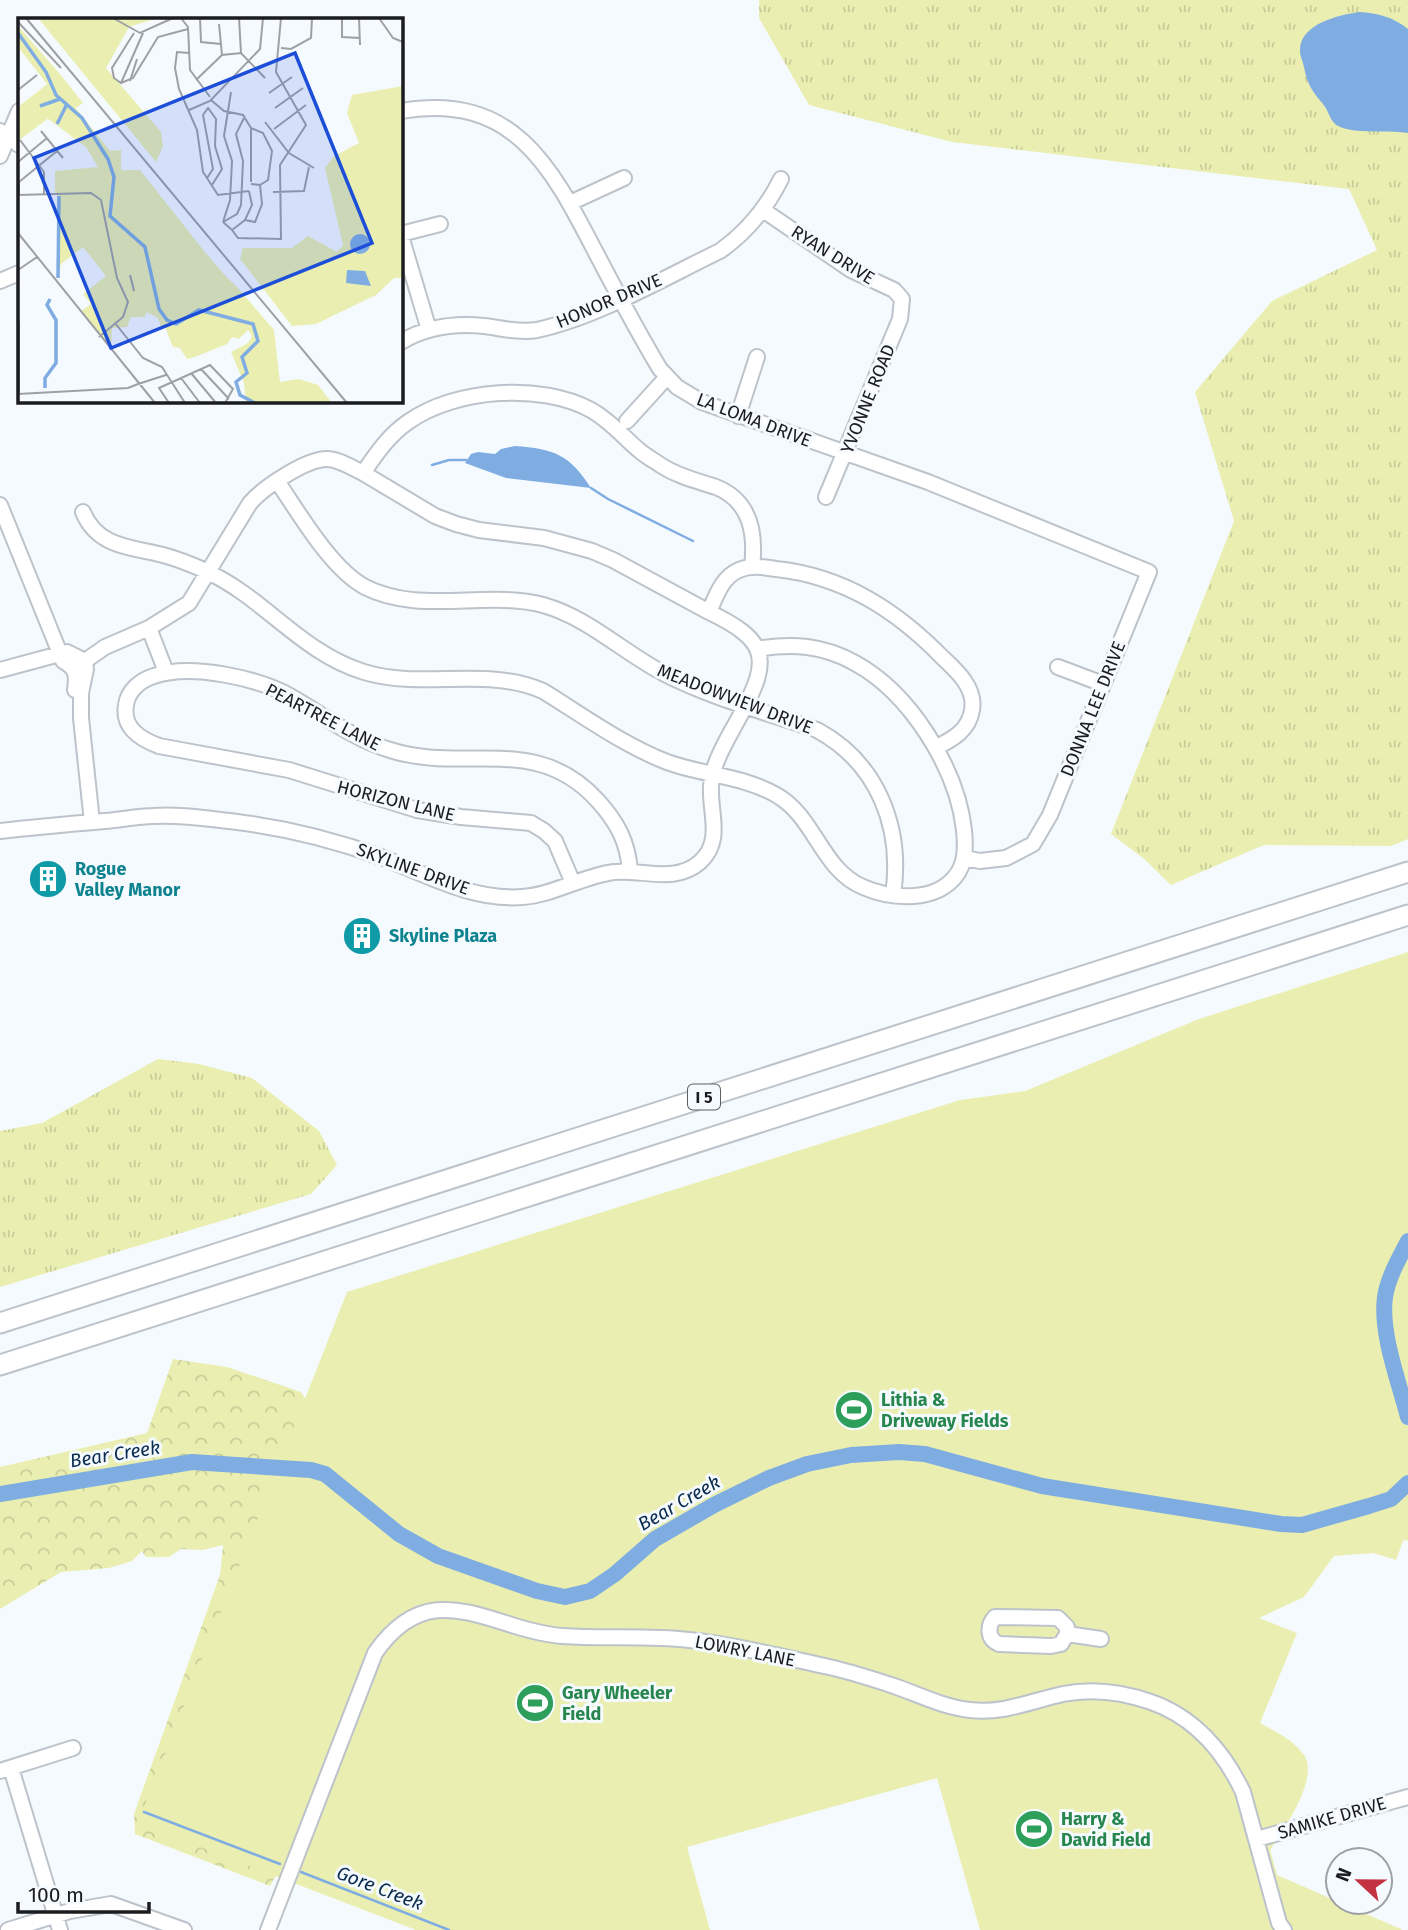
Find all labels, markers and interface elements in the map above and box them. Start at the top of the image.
inset map [18,18,402,402]
street label: RYAN DRIVE [787,221,879,289]
street label: HONOR DRIVE [553,269,665,333]
street label: YVONNE ROAD [836,341,900,457]
street label: LA LOMA DRIVE [694,388,814,452]
street label: DONNA LEE DRIVE [1056,638,1130,780]
street label: MEADOWVIEW DRIVE [654,659,816,739]
street label: PEARTREE LANE [262,679,384,755]
street label: HORIZON LANE [335,776,457,826]
street label: SKYLINE DRIVE [353,838,473,900]
building icon: Rogue Valley Manor [27,858,69,900]
place label: Rogue Valley Manor [74,858,181,901]
building icon: Skyline Plaza [341,915,383,957]
place label: Skyline Plaza [389,925,497,947]
road number: I 5 [688,1084,720,1110]
sports icon: Lithia & Driveway Fields [833,1389,875,1431]
place label: Lithia & Driveway Fields [881,1389,1009,1432]
water label: Bear Creek [68,1436,162,1472]
water label: Bear Creek [634,1470,724,1536]
street label: LOWRY LANE [693,1630,797,1672]
sports icon: Gary Wheeler Field [514,1682,556,1724]
place label: Gary Wheeler Field [562,1682,673,1725]
street label: SAMIKE DRIVE [1275,1792,1389,1844]
sports icon: Harry & David Field [1013,1808,1055,1850]
place label: Harry & David Field [1061,1808,1151,1851]
north arrow [1324,1846,1394,1916]
water label: Gore Creek [333,1861,427,1915]
text: N [1331,1865,1357,1885]
scale bar [18,1870,149,1914]
text: 100 m [28,1882,84,1908]

